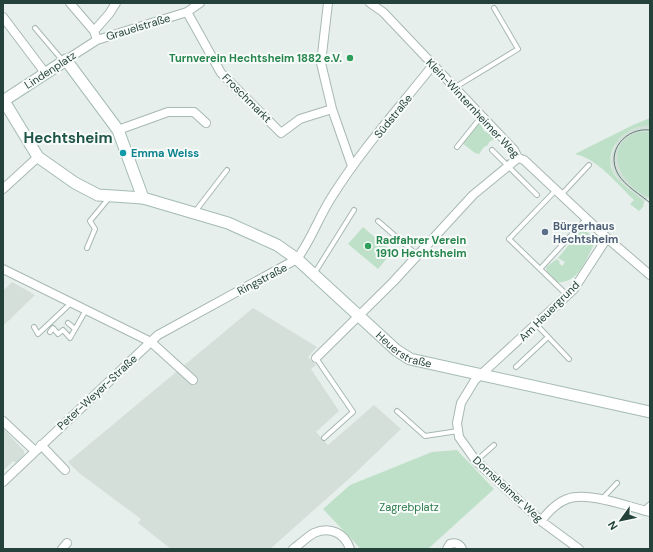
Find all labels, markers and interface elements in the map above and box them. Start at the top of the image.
street label: Grauelstraße [104,11,172,43]
street label: Lindenplatz [22,48,78,92]
place label: Turnverein Hechtsheim 1882 e.V. [169,51,342,65]
marker: Turnverein Hechtsheim 1882 e.V. [345,53,355,63]
street label: Klein-Winternheimer Weg [423,55,523,161]
street label: Froschmarkt [219,70,275,126]
street label: Südstraße [371,91,415,141]
district label: Hechtsheim [23,128,113,148]
place label: Emma Weiss [131,146,199,160]
marker: Emma Weiss [118,148,128,158]
place label: Bürgerhaus Hechtsheim [553,219,618,246]
marker: Bürgerhaus Hechtsheim [540,227,550,237]
place label: Radfahrer Verein 1910 Hechtsheim [376,233,467,260]
marker: Radfahrer Verein 1910 Hechtsheim [363,241,373,251]
street label: Ringstraße [235,260,289,298]
street label: Am Heuergrund [516,278,582,344]
street label: Heuerstraße [373,328,433,371]
street label: Peter-Weyer-Straße [54,351,140,433]
street label: Dornsheimer Weg [470,453,546,525]
park label: Zagrebplatz [379,500,439,514]
north arrow [601,500,641,540]
text: N [605,518,621,533]

